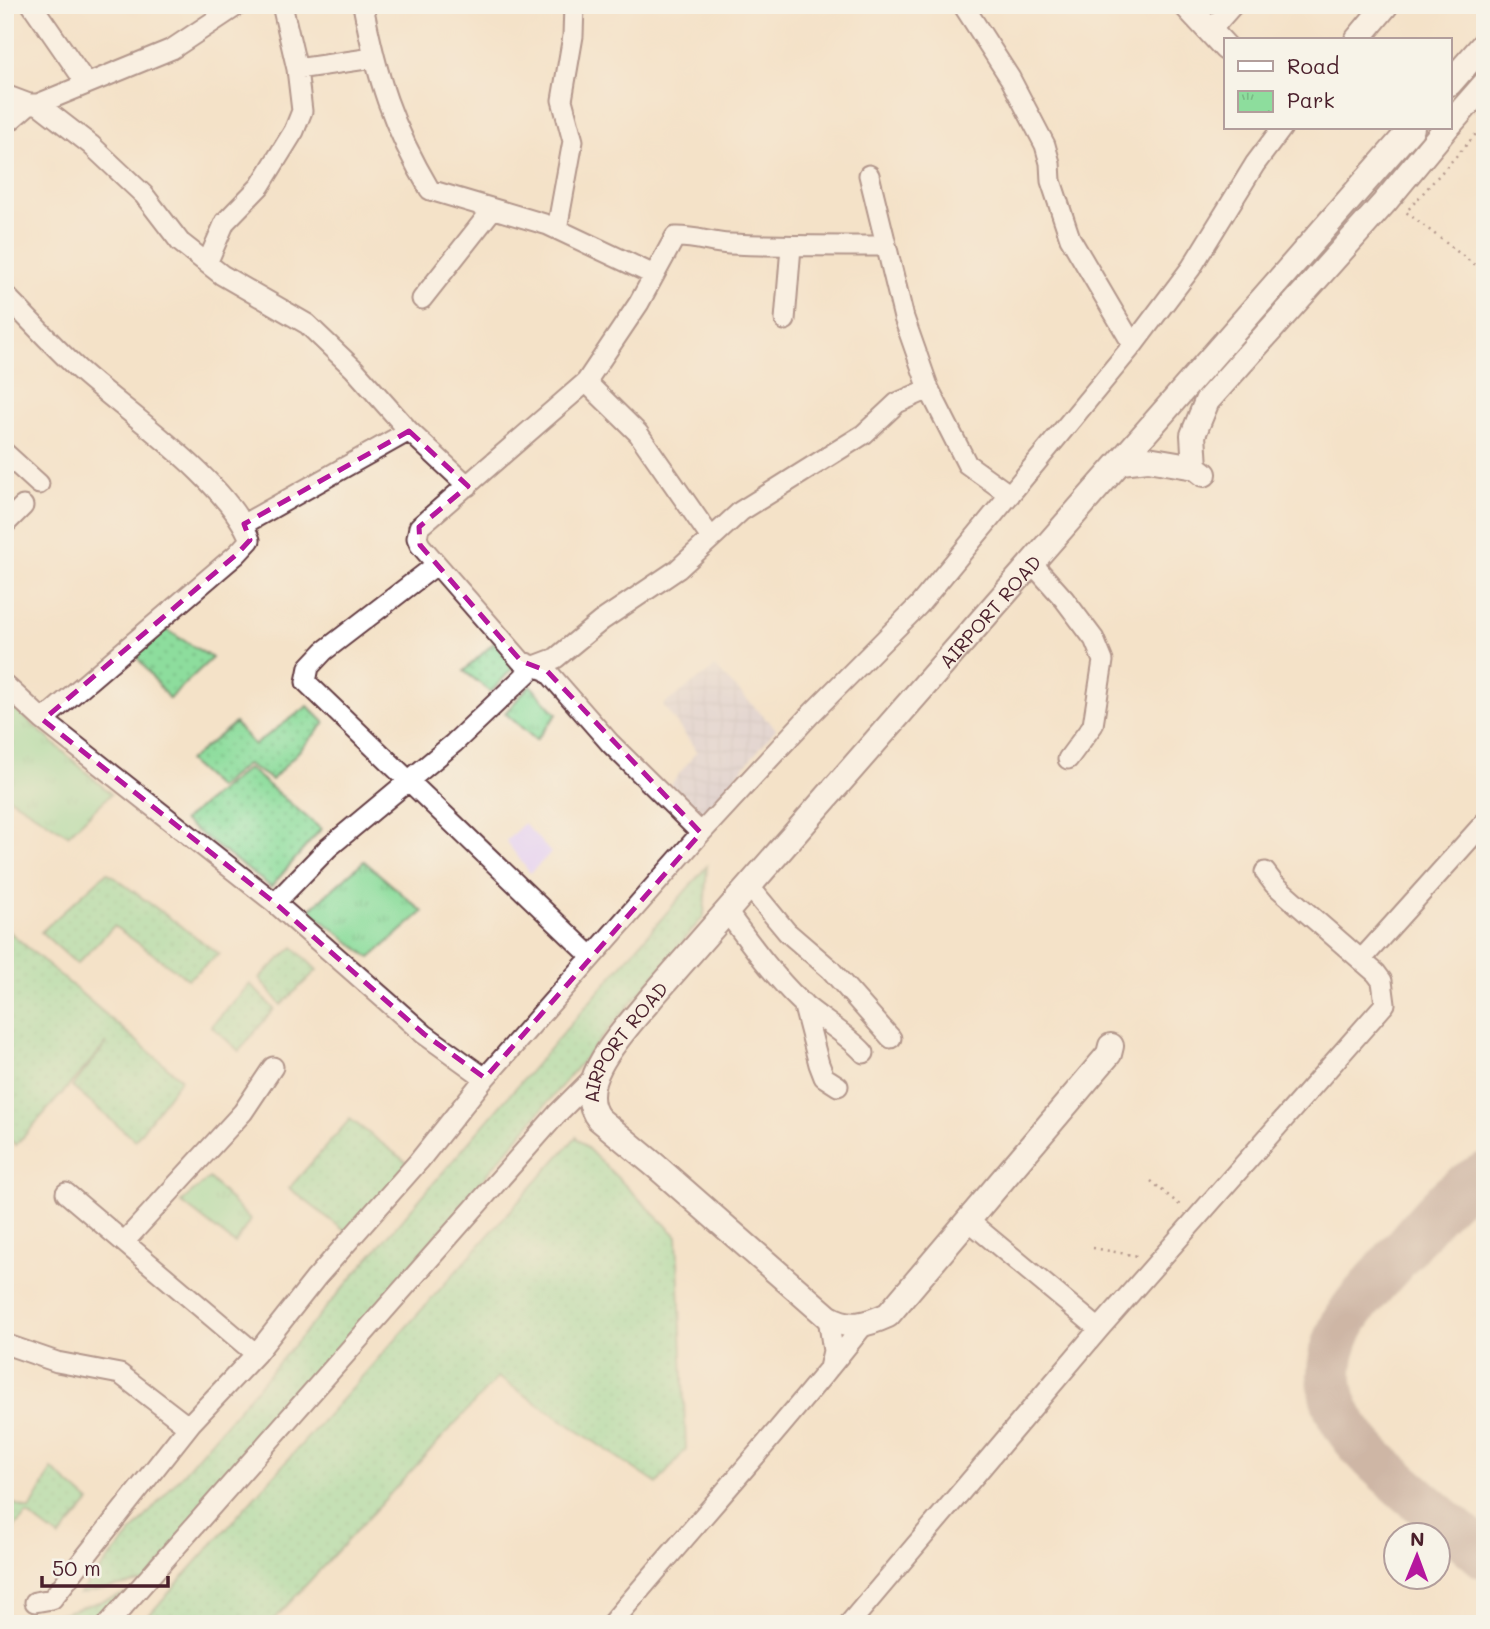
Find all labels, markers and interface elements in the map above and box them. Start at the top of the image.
legend [1224,38,1452,130]
text: Road [1287,52,1339,79]
text: Park [1287,86,1335,113]
street label: AIRPORT ROAD [933,549,1046,673]
street label: AIRPORT ROAD [578,976,673,1103]
north arrow [1382,1520,1452,1590]
text: N [1410,1526,1425,1551]
scale bar [42,1545,168,1589]
text: 50 m [52,1554,101,1581]

